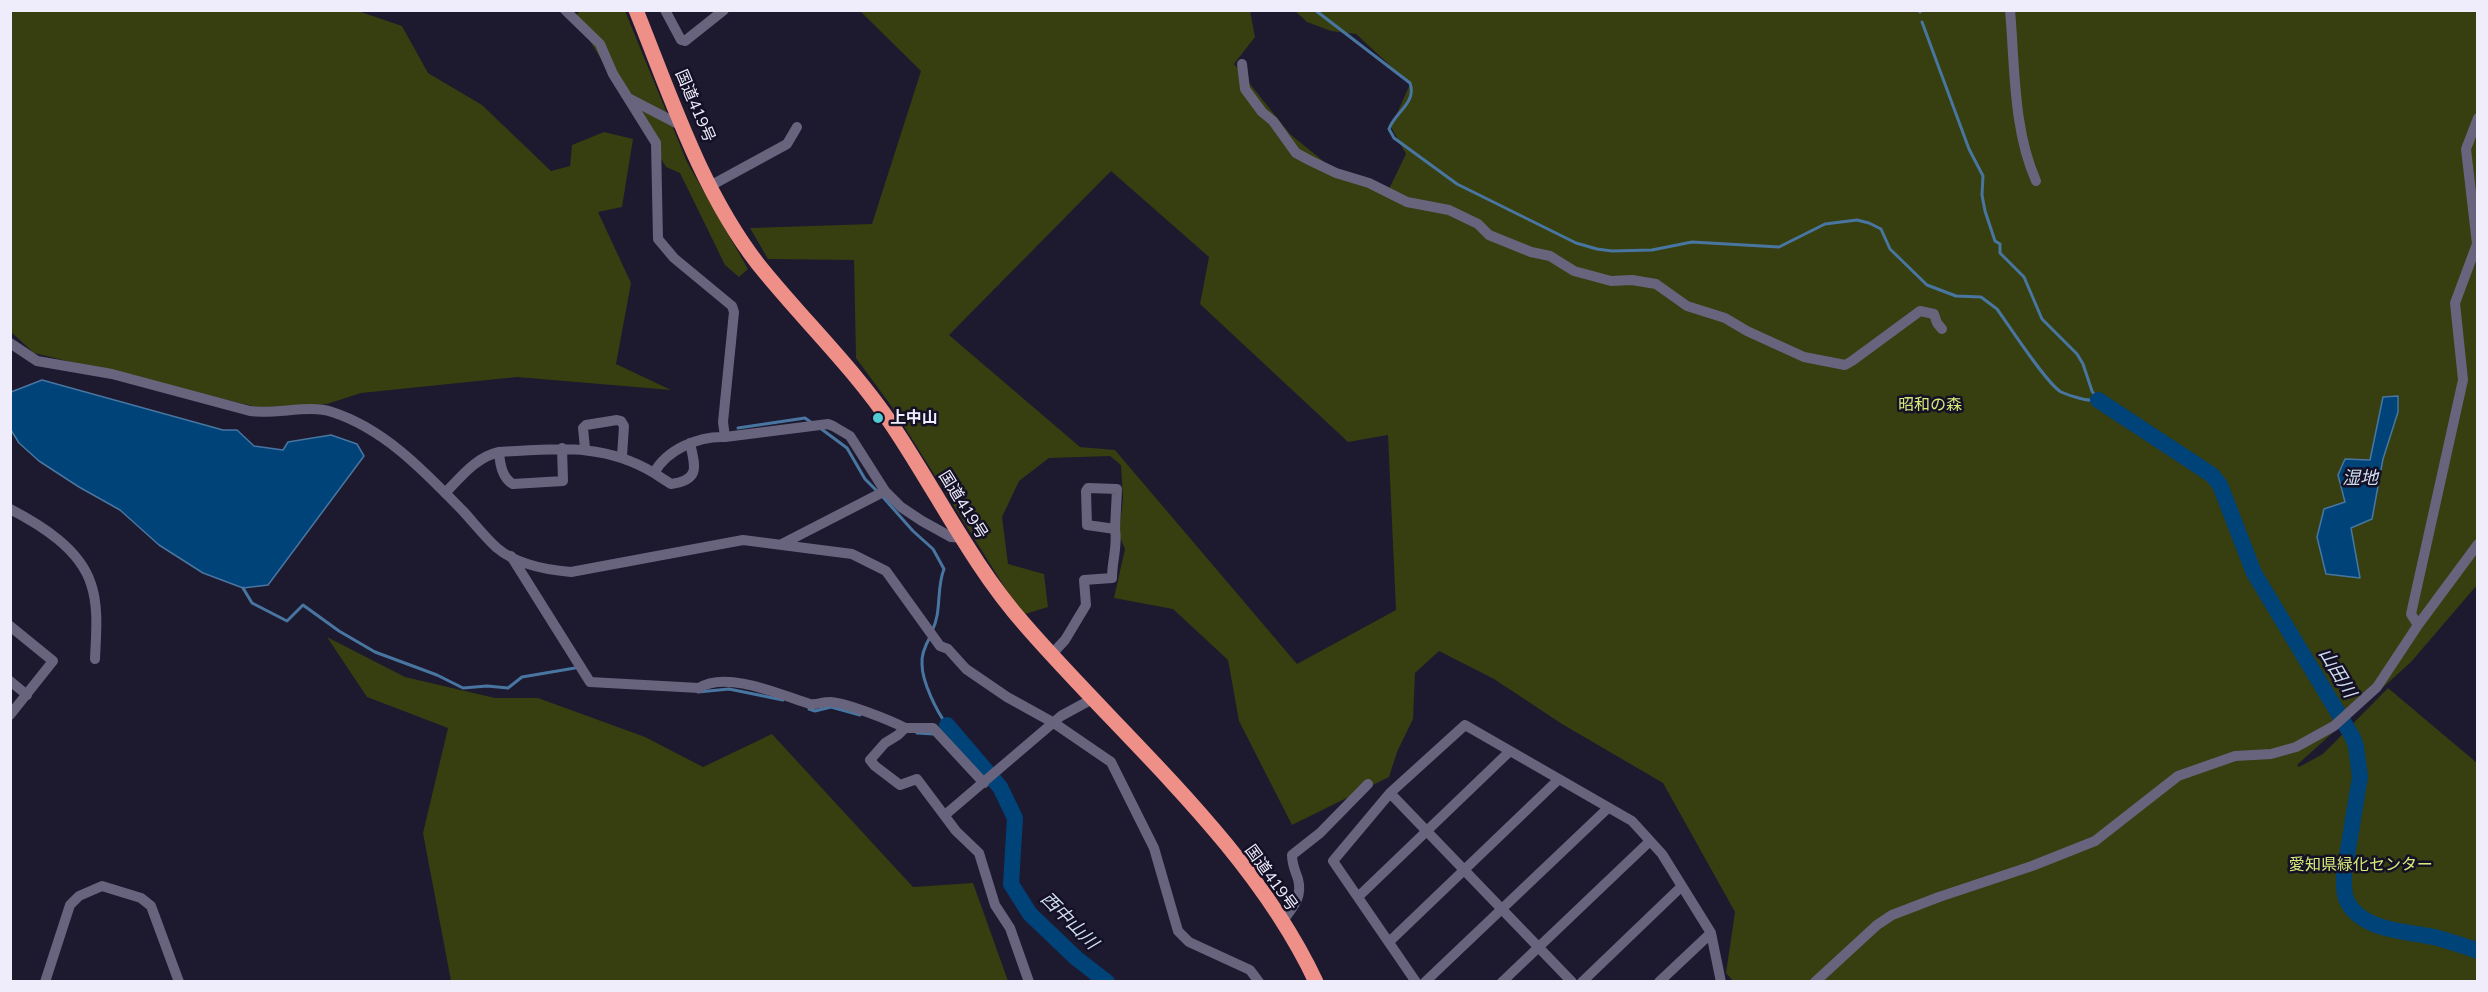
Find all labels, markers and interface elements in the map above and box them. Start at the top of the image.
street label: 国道419号 [671,67,719,145]
park label: 昭和の森 [1898,395,1962,415]
place label: 上中山 [890,408,938,428]
marker: 上中山 [871,411,885,425]
street label: 国道419号 [935,467,991,543]
water label: 湿地 [2342,468,2378,490]
water label: 山田川 [2314,644,2360,702]
street label: 国道419号 [1241,841,1301,915]
park label: 愛知県緑化センター [2289,855,2433,875]
water label: 西中山川 [1036,888,1102,954]

